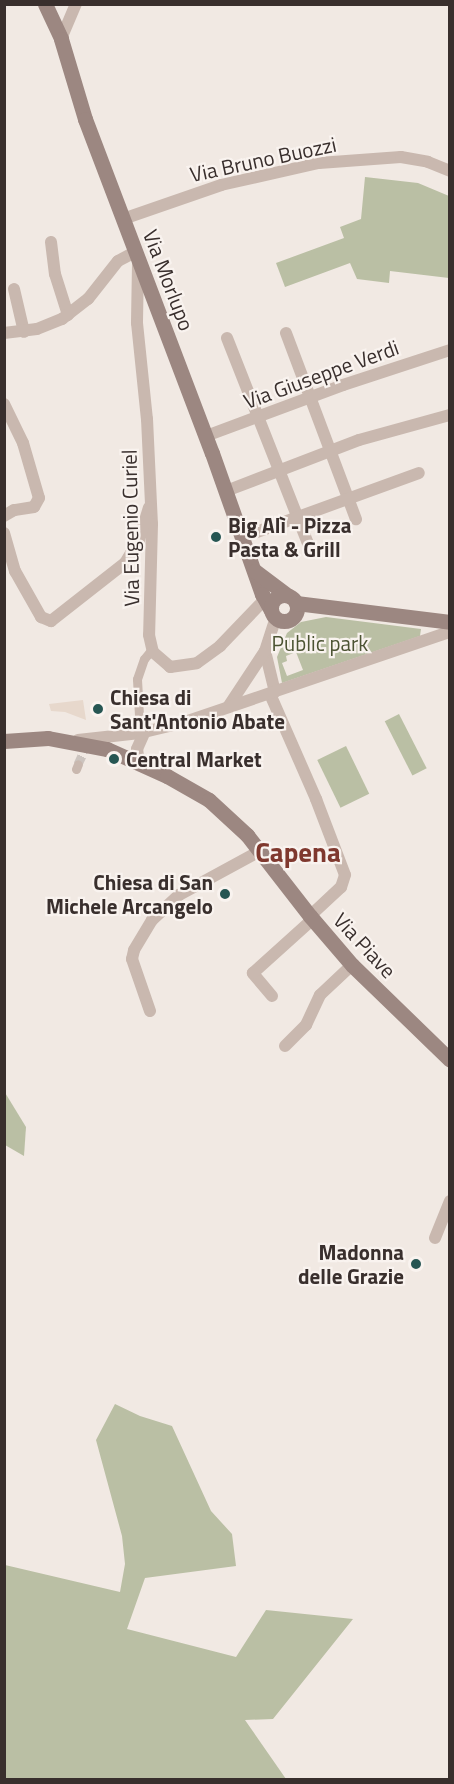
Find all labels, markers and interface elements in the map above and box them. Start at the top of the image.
street label: Via Bruno Buozzi [187,131,339,187]
street label: Via Morlupo [138,226,200,334]
street label: Via Giuseppe Verdi [240,334,402,414]
street label: Via Eugenio Curiel [116,449,144,607]
place label: Big Alì - Pizza Pasta & Grill [228,512,351,562]
marker: Big Alì - Pizza Pasta & Grill [209,530,223,544]
park label: Public park [272,630,368,656]
place label: Chiesa di Sant'Antonio Abate [110,684,285,734]
marker: Chiesa di Sant'Antonio Abate [91,702,105,716]
place label: Central Market [126,746,262,772]
marker: Central Market [107,752,121,766]
district label: Capena [255,836,341,868]
place label: Chiesa di San Michele Arcangelo [46,869,213,919]
marker: Chiesa di San Michele Arcangelo [218,887,232,901]
street label: Via Piave [329,907,401,983]
place label: Madonna delle Grazie [298,1239,404,1289]
marker: Madonna delle Grazie [409,1257,423,1271]

